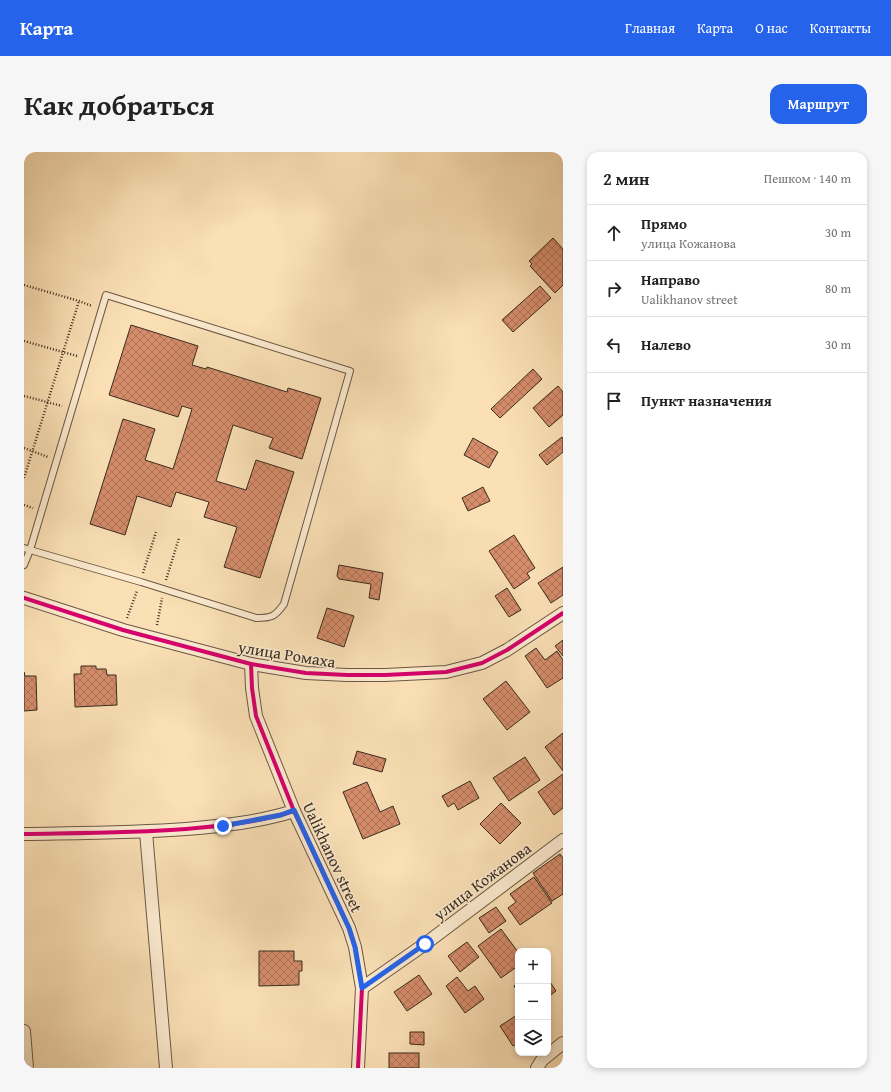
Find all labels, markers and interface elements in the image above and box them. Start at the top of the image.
text: Карта [20,14,73,42]
text: Главная [625,18,675,38]
text: Карта [697,18,733,38]
text: О нас [755,18,788,38]
text: Контакты [810,18,871,38]
text: Как добраться [24,84,214,125]
button: Маршрут [770,84,867,124]
text: 2 мин [603,166,649,191]
text: Пешком · 140 m [764,169,851,188]
text: Прямо [641,213,687,234]
icon: ahead [603,222,625,244]
text: 30 m [825,223,851,242]
text: улица Кожанова [641,234,736,253]
text: Направо [641,269,700,290]
icon: right [603,278,625,300]
text: 80 m [825,279,851,298]
text: Ualikhanov street [641,290,738,309]
icon: left [603,334,625,356]
text: Налево [641,334,691,355]
text: 30 m [825,335,851,354]
icon: arrive [603,390,625,412]
text: Пункт назначения [641,390,772,411]
street label: улица Ромаха [236,634,338,674]
street label: Ualikhanov street [297,798,369,916]
route end [214,817,232,835]
street label: улица Кожанова [427,836,536,926]
route start [416,935,434,953]
map controls [515,948,551,1056]
button: + [515,948,551,984]
button: − [515,984,551,1020]
button: layers [515,1020,551,1056]

